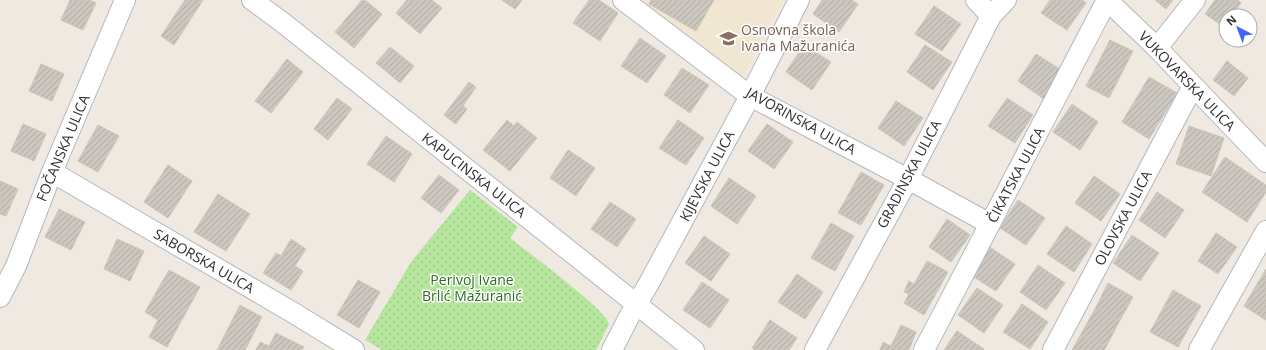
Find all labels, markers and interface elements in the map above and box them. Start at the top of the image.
north arrow [1218,8,1258,48]
text: N [1223,12,1239,29]
place label: Osnovna škola Ivana Mažuranića [741,20,855,55]
street label: VUKOVARSKA ULICA [1135,27,1240,135]
school or university icon: Osnovna škola Ivana Mažuranića [718,28,738,48]
street label: JAVORINSKA ULICA [741,82,860,159]
street label: FOČANSKA ULICA [31,91,94,204]
street label: GRADINSKA ULICA [872,116,945,231]
street label: ČIKATSKA ULICA [982,124,1049,226]
street label: KIJEVSKA ULICA [675,127,739,224]
street label: KAPUCINSKA ULICA [418,128,530,221]
street label: OLOVSKA ULICA [1089,167,1156,269]
street label: SABORSKA ULICA [151,224,258,297]
park label: Perivoj Ivane Brlić Mažuranić [422,270,522,305]

